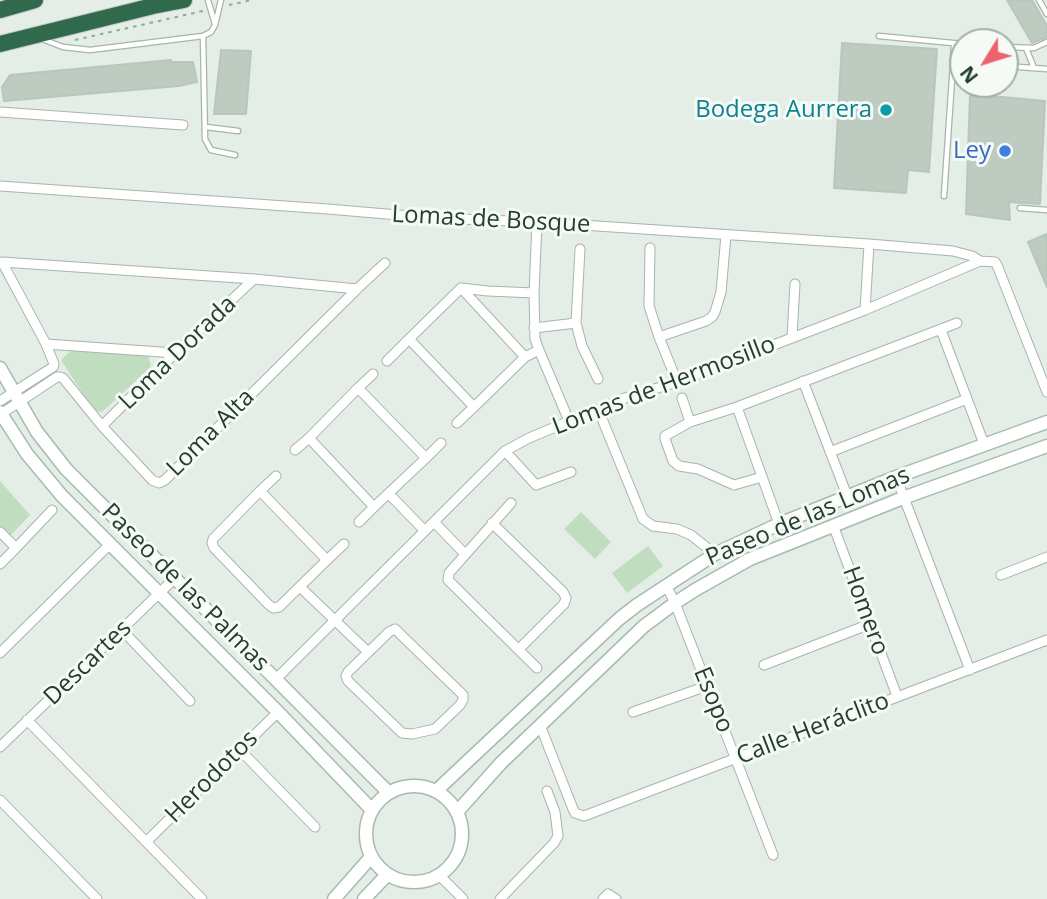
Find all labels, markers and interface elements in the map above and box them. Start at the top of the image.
north arrow [949,28,1019,98]
text: N [954,61,984,89]
place label: Bodega Aurrera [695,96,872,124]
marker: Bodega Aurrera [878,102,894,118]
place label: Ley [953,137,991,165]
marker: Ley [997,143,1013,159]
street label: Lomas de Bosque [391,200,591,240]
street label: Loma Dorada [113,290,243,416]
street label: Lomas de Hermosillo [549,330,779,442]
street label: Loma Alta [161,383,261,483]
street label: Paseo de las Lomas [702,461,914,573]
street label: Paseo de las Palmas [95,498,275,678]
street label: Homero [836,563,894,659]
street label: Descartes [38,614,138,712]
street label: Esopo [687,663,739,737]
street label: Calle Heráclito [733,687,893,771]
street label: Herodotos [160,725,264,829]

